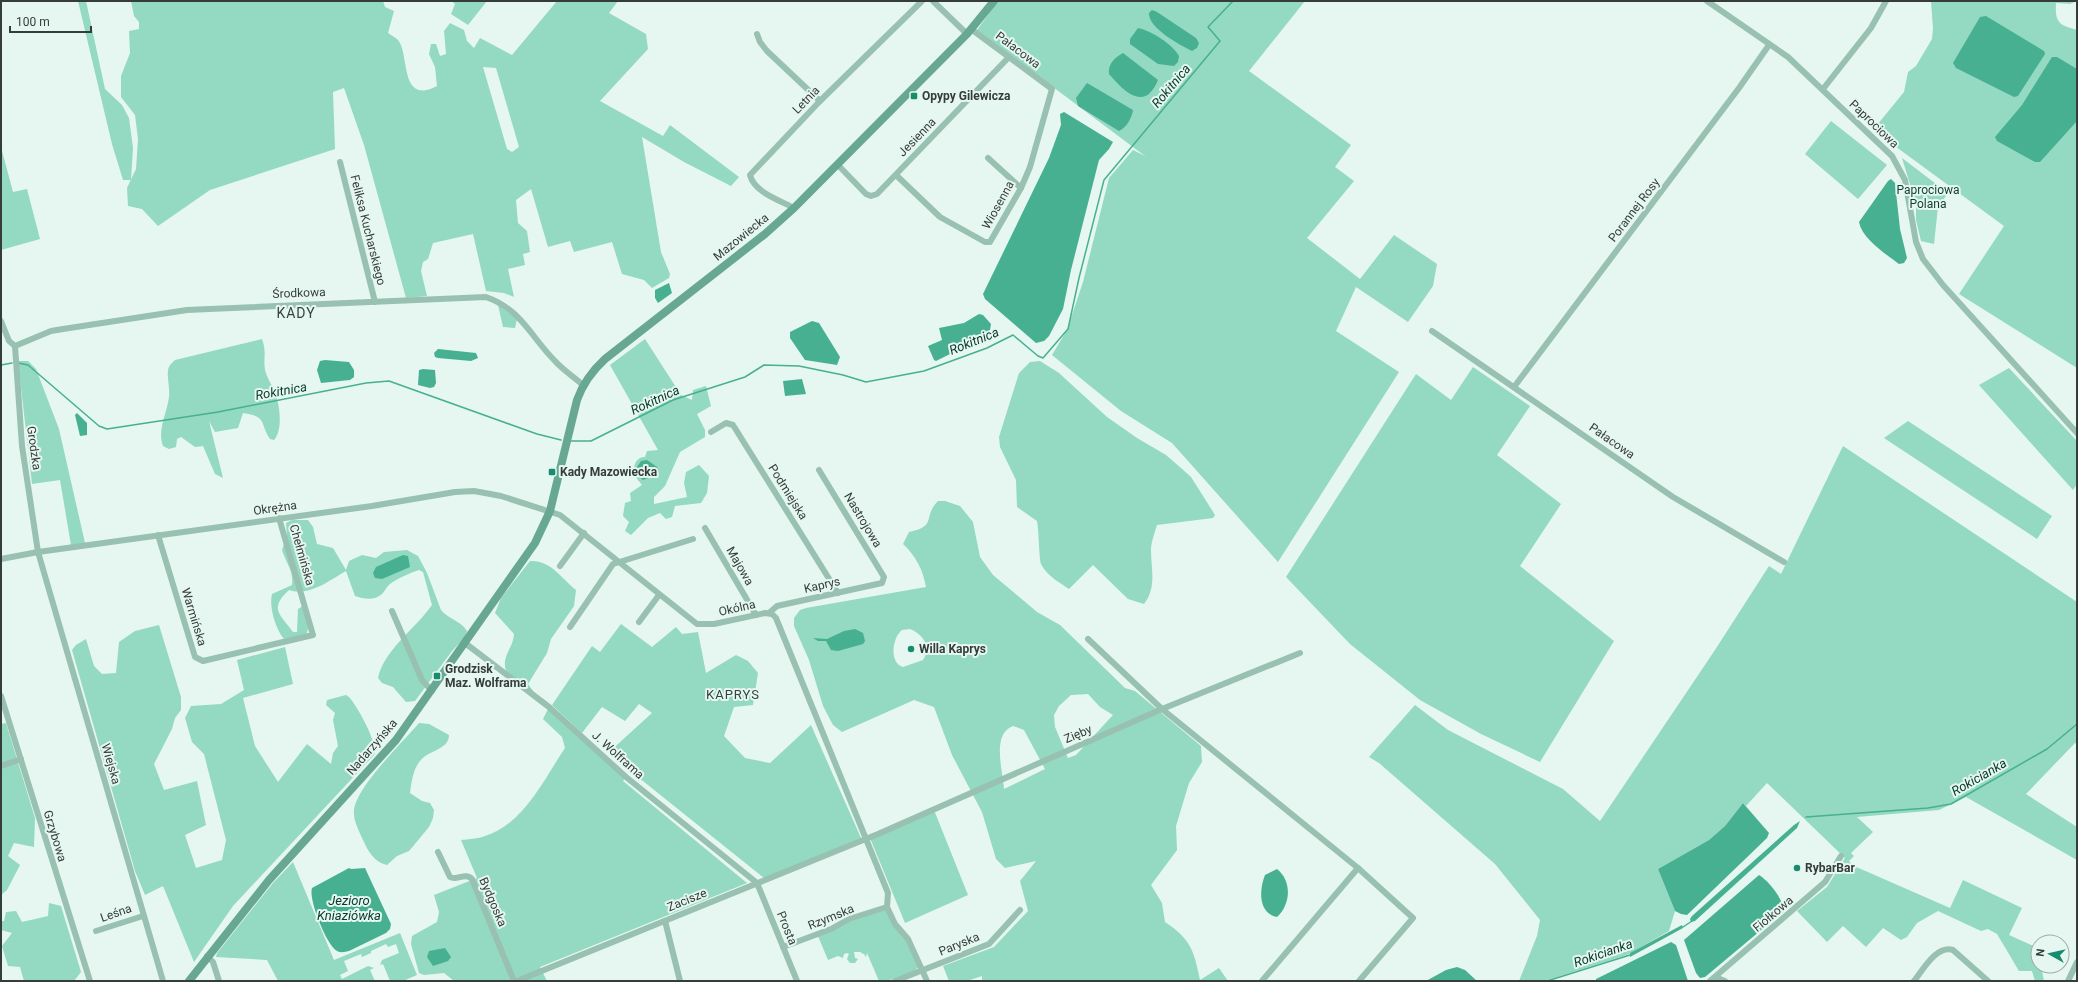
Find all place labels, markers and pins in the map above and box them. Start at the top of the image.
place label: Opypy Gilewicza [922,89,1011,103]
marker: Opypy Gilewicza [909,91,919,101]
place label: Kady Mazowiecka [560,465,658,479]
marker: Kady Mazowiecka [547,467,557,477]
place label: Willa Kaprys [919,642,986,656]
marker: Willa Kaprys [906,644,916,654]
place label: Grodzisk Maz. Wolframa [445,662,527,690]
marker: Grodzisk Maz. Wolframa [432,671,442,681]
place label: RybarBar [1805,861,1855,875]
marker: RybarBar [1792,863,1802,873]

